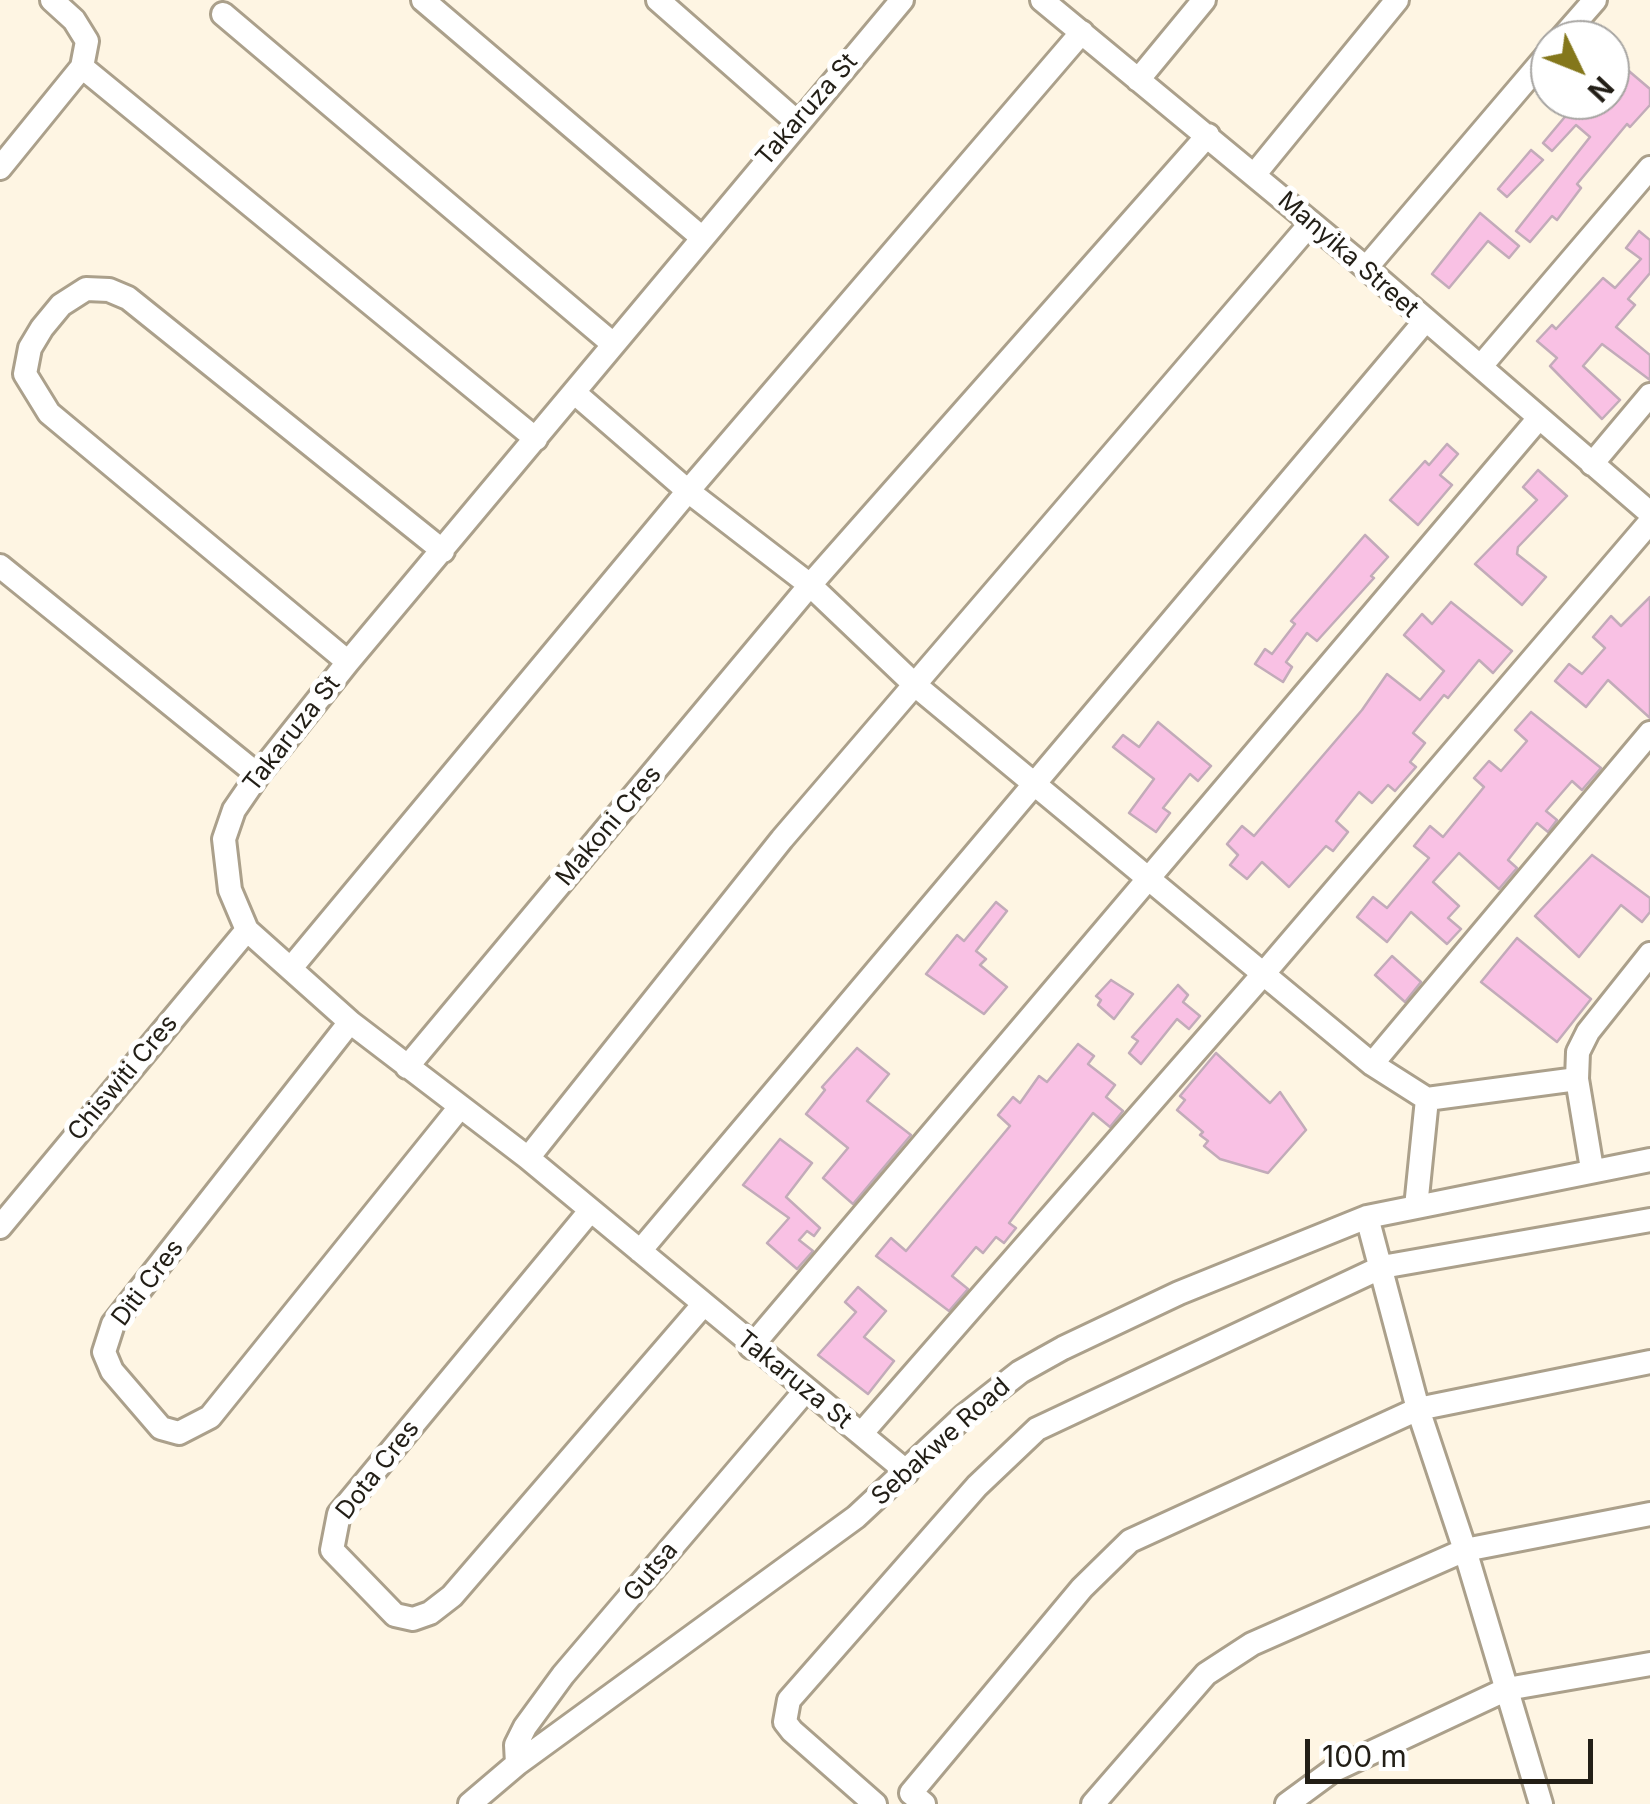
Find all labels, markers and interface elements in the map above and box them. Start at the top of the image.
north arrow [1530,20,1630,120]
street label: Takaruza St [750,48,864,172]
text: N [1581,70,1620,108]
street label: Manyika Street [1272,186,1424,324]
street label: Takaruza St [237,670,347,798]
street label: Makoni Cres [550,760,668,892]
street label: Chiswiti Cres [62,1009,184,1147]
street label: Diti Cres [106,1234,190,1332]
street label: Takaruza St [730,1324,858,1436]
street label: Sebakwe Road [866,1372,1016,1512]
street label: Dota Cres [330,1414,426,1526]
street label: Gutsa [617,1536,685,1608]
scale bar [1310,1719,1598,1781]
text: 100 m [1322,1738,1407,1774]

